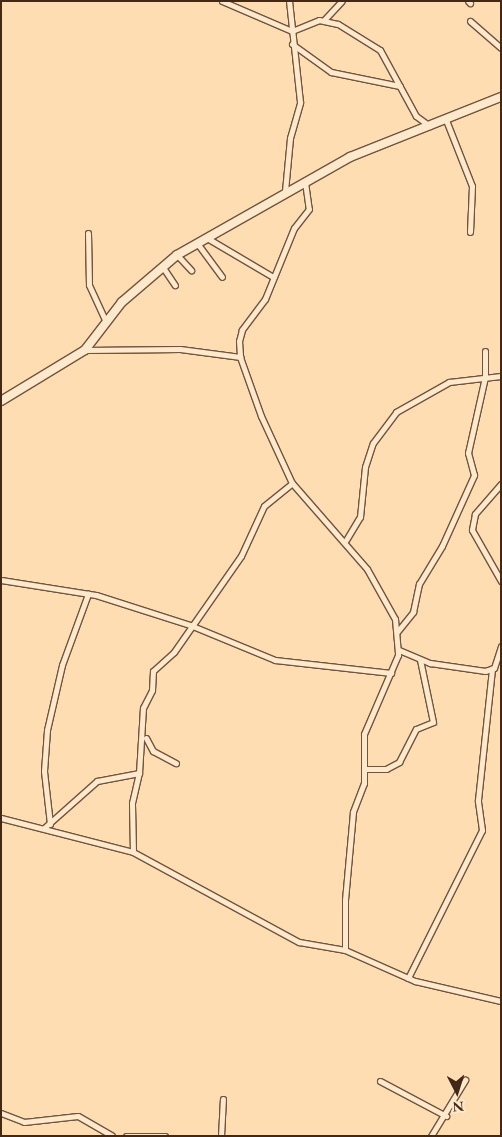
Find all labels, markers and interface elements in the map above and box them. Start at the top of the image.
north arrow [432,1067,482,1117]
text: N [452,1097,465,1116]

